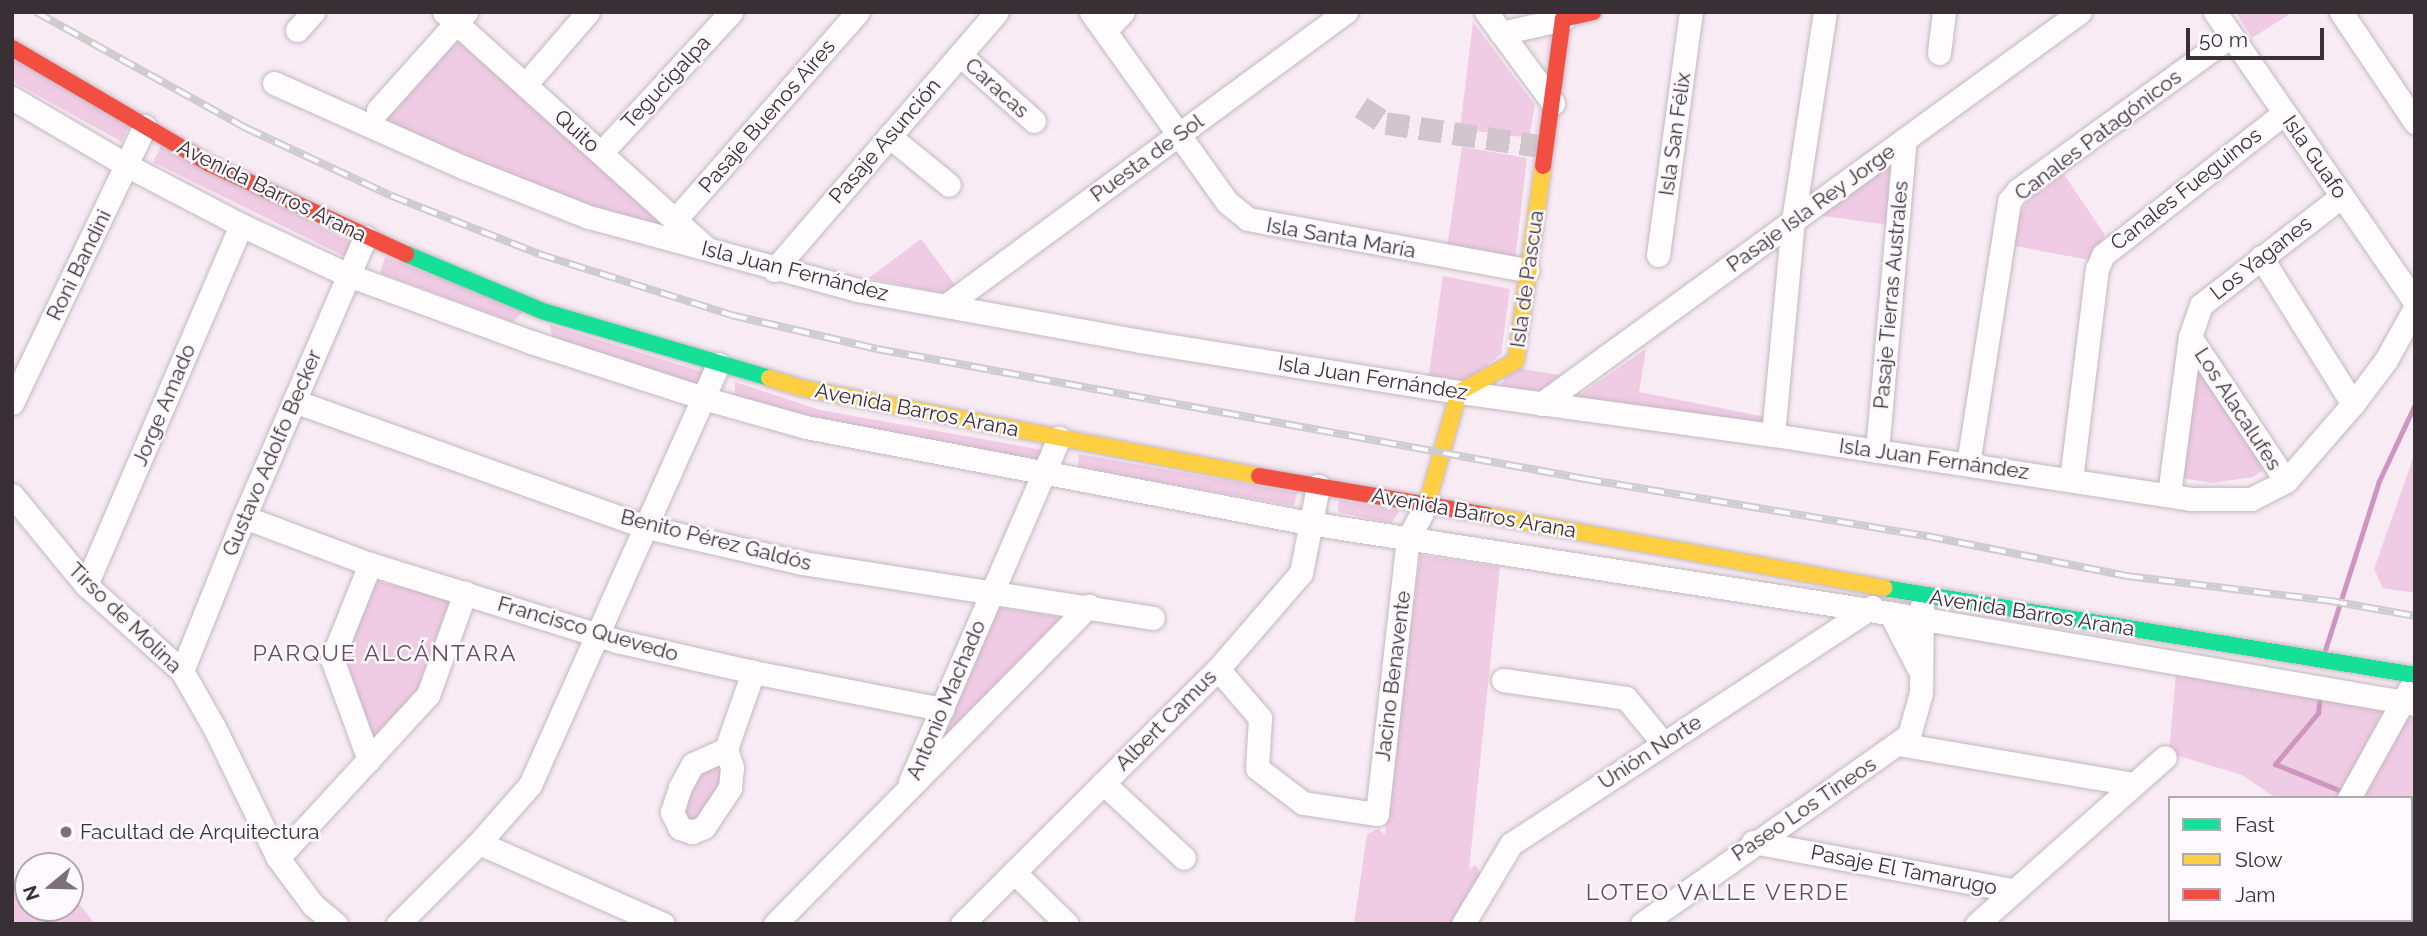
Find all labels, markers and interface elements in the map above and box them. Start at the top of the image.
scale bar [2189,14,2327,58]
text: 50 m [2199,27,2248,52]
street label: Tegucigalpa [616,30,716,134]
street label: Pasaje Buenos Aires [693,34,841,198]
street label: Caracas [960,53,1034,123]
street label: Canales Patagónicos [2010,64,2186,206]
street label: Isla San Félix [1654,71,1696,197]
street label: Pasaje Asunción [824,73,946,209]
street label: Quito [549,104,605,158]
street label: Puesta de Sol [1086,109,1208,207]
street label: Isla Guafo [2277,111,2353,203]
street label: Canales Fueguinos [2106,122,2266,256]
street label: Avenida Barros Arana [173,134,371,248]
street label: Pasaje Isla Rey Jorge [1721,138,1901,278]
street label: Pasaje Tierras Australes [1868,179,1914,411]
street label: Roni Bandini [41,205,117,325]
street label: Isla de Pascua [1505,209,1549,349]
street label: Los Yaganes [2205,210,2317,306]
street label: Isla Santa María [1264,212,1418,264]
street label: Isla Juan Fernández [699,236,891,306]
street label: Jorge Amado [127,340,201,470]
street label: Los Alacalufes [2189,343,2287,475]
street label: Gustavo Adolfo Becker [217,346,327,560]
street label: Isla Juan Fernández [1276,351,1470,405]
street label: Avenida Barros Arana [813,378,1021,442]
street label: Isla Juan Fernández [1837,433,2031,485]
street label: Avenida Barros Arana [1369,483,1579,543]
street label: Benito Pérez Galdós [618,504,814,576]
street label: Tirso de Molina [63,557,187,679]
street label: Avenida Barros Arana [1927,584,2137,642]
street label: Jacino Benavente [1370,589,1416,763]
street label: Francisco Quevedo [495,591,681,667]
street label: Antonio Machado [901,616,991,784]
district label: PARQUE ALCÁNTARA [254,639,516,667]
street label: Albert Camus [1110,664,1222,776]
street label: Unión Norte [1594,709,1706,795]
street label: Paseo Los Tineos [1727,751,1881,867]
legend [2168,796,2413,922]
text: Fast [2235,812,2275,837]
place label: Facultad de Arquitectura [80,819,320,845]
marker: Facultad de Arquitectura [58,824,74,840]
street label: Pasaje El Tamarugo [1808,839,2000,901]
text: Slow [2235,847,2283,872]
north arrow [14,852,84,922]
district label: LOTEO VALLE VERDE [1587,878,1849,906]
text: Jam [2235,882,2276,907]
text: N [18,883,44,904]

